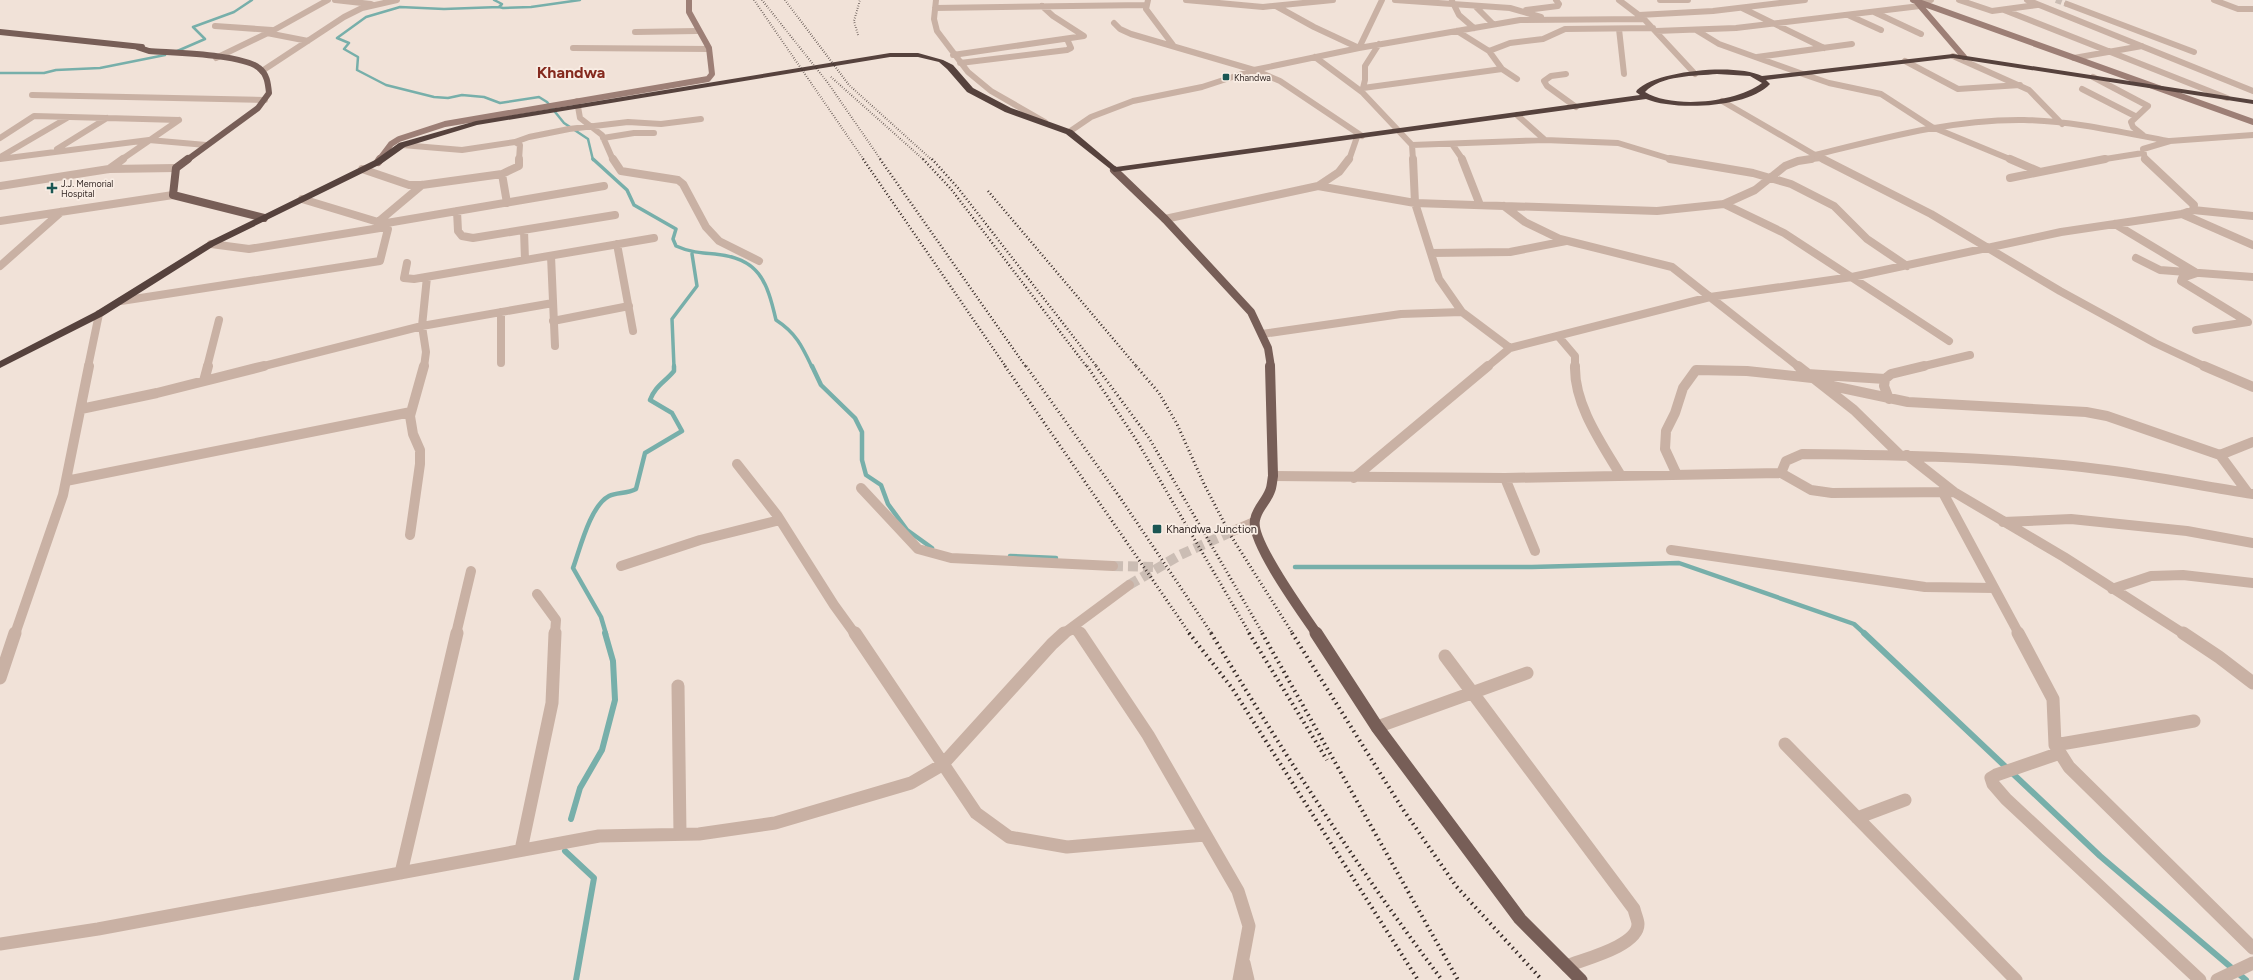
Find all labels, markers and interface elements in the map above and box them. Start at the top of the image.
district label: Khandwa [537,63,605,82]
marker: Khandwa [1221,72,1231,82]
place label: Khandwa [1234,72,1271,83]
place label: J.J. Memorial Hospital [61,178,113,199]
marker: J.J. Memorial Hospital [46,182,58,194]
marker: Khandwa Junction [1151,523,1163,535]
place label: Khandwa Junction [1166,523,1257,536]

